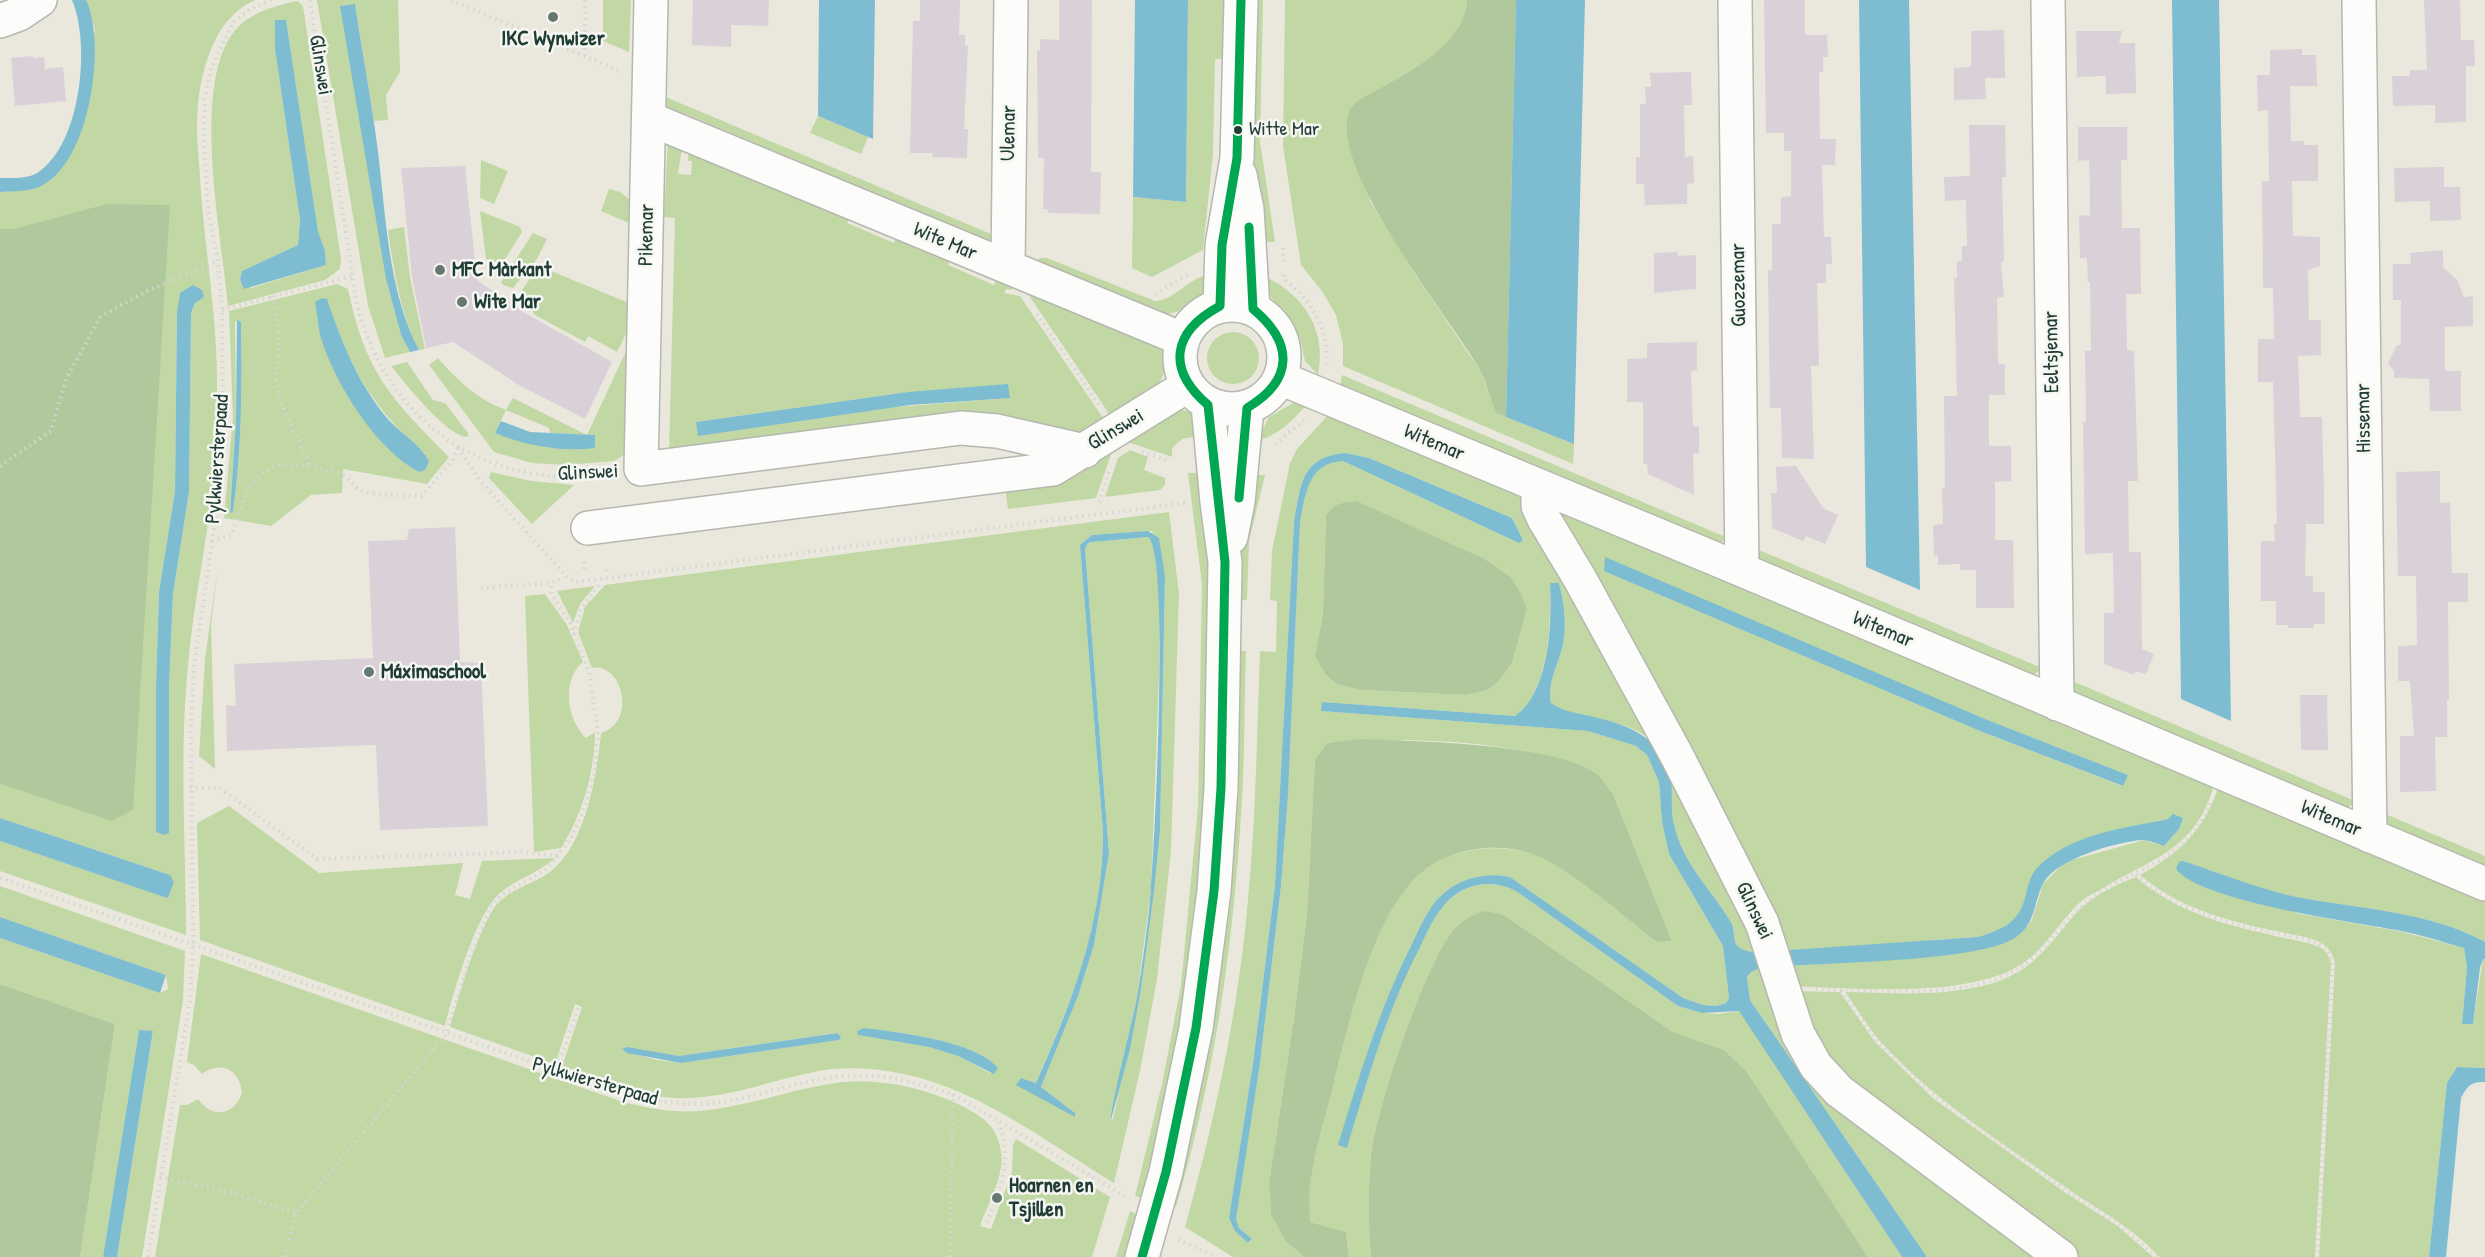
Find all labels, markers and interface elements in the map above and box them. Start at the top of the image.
marker: IKC Wynwizer [546,10,560,24]
place label: IKC Wynwizer [501,26,605,52]
street label: Glinswei [303,33,337,97]
street label: Ulemar [996,105,1022,161]
place label: Witte Mar [1249,118,1320,142]
marker: Witte Mar [1232,124,1244,136]
street label: Pikemar [634,204,660,266]
street label: Wite Mar [909,217,981,267]
street label: Guozzemar [1726,243,1752,327]
place label: MFC Màrkant [452,257,551,283]
marker: MFC Màrkant [433,263,447,277]
place label: Wite Mar [474,289,541,315]
marker: Wite Mar [455,295,469,309]
street label: Eeltsjemar [2039,311,2065,393]
street label: Hissemar [2351,383,2377,453]
street label: Pylkwiersterpaad [201,394,235,524]
street label: Glinswei [1083,404,1149,456]
street label: Witemar [1400,419,1468,467]
street label: Glinswei [557,459,619,487]
street label: Witemar [1849,606,1917,654]
place label: Máximaschool [381,659,486,685]
marker: Máximaschool [362,665,376,679]
street label: Witemar [2297,795,2365,843]
street label: Glinswei [1730,878,1778,944]
street label: Pylkwiersterpaad [529,1052,661,1112]
place label: Hoarnen en Tsjillen [1009,1173,1094,1223]
marker: Hoarnen en Tsjillen [990,1191,1004,1205]

